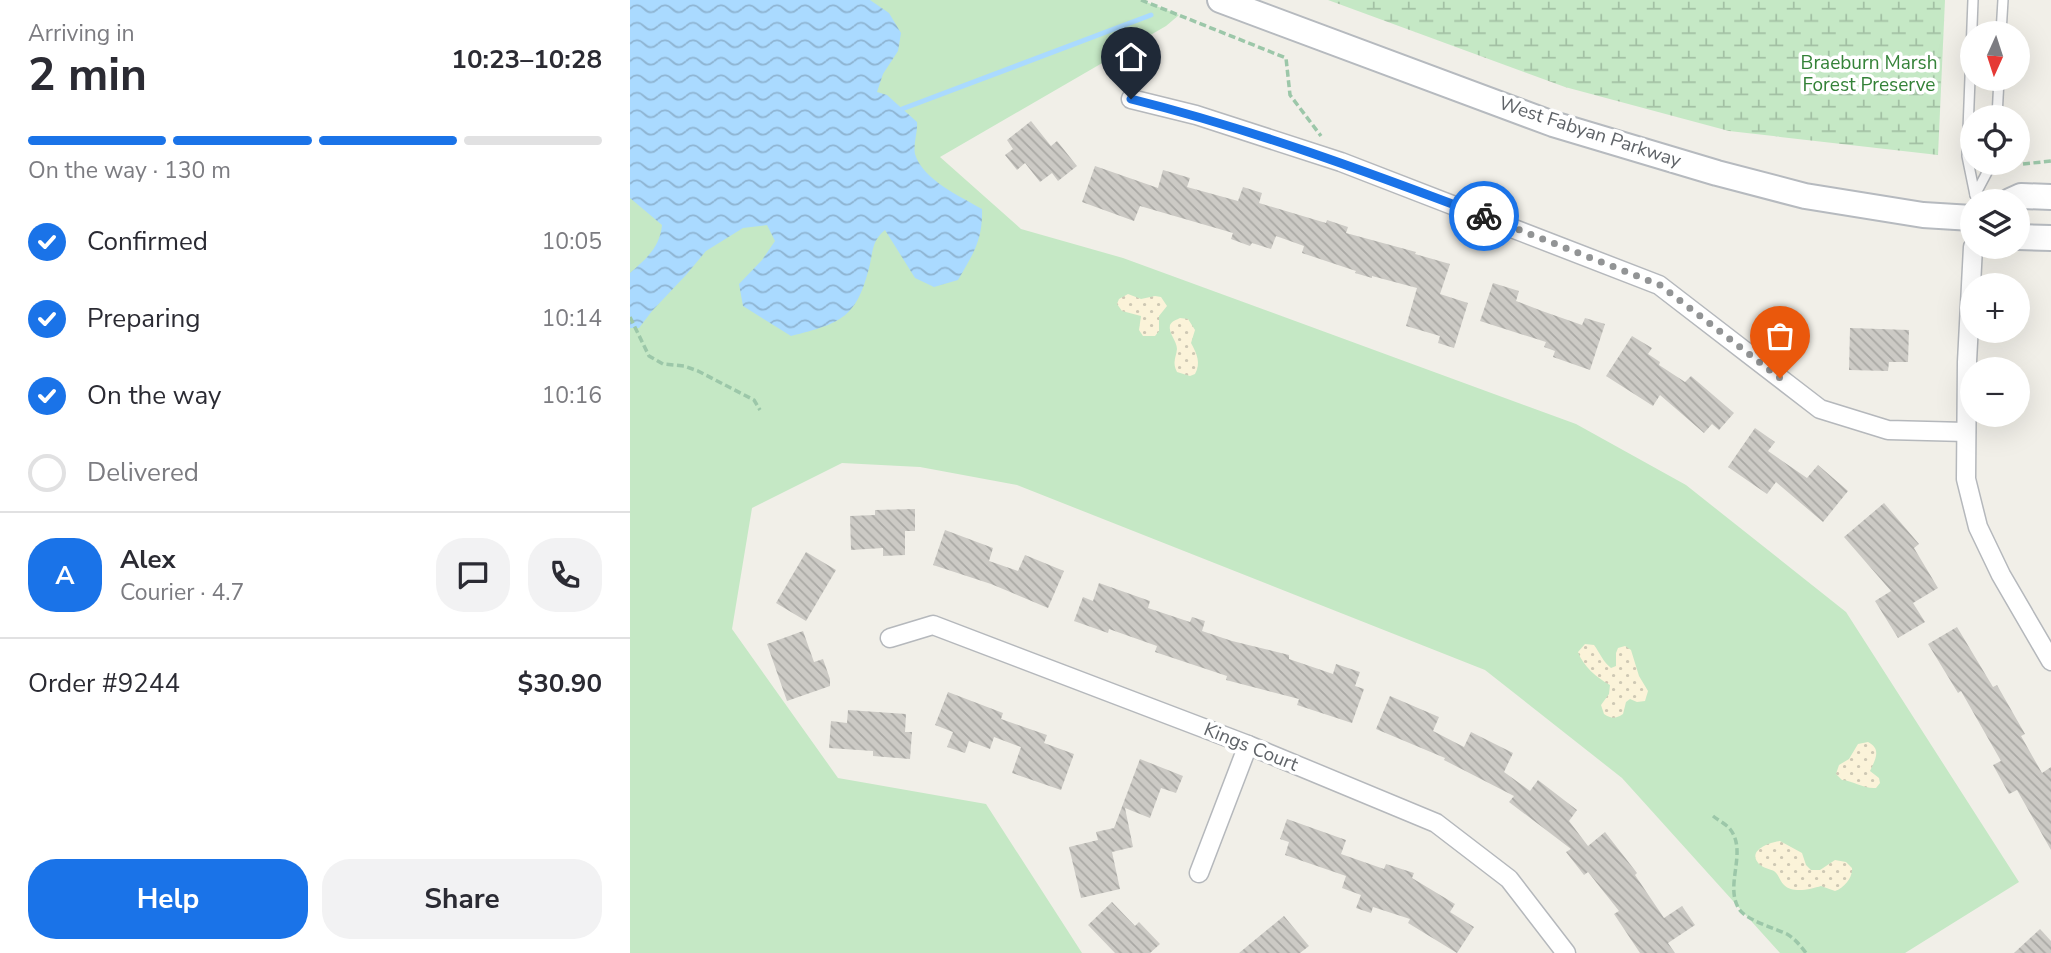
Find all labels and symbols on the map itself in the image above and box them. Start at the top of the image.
north arrow [1960,21,2030,91]
pin [1101,27,1161,99]
park label: Braeburn Marsh Forest Preserve [1801,50,1937,98]
street label: West Fabyan Parkway [1496,90,1685,174]
courier [1449,181,1519,251]
pin [1750,306,1810,378]
street label: Kings Court [1200,716,1302,778]

